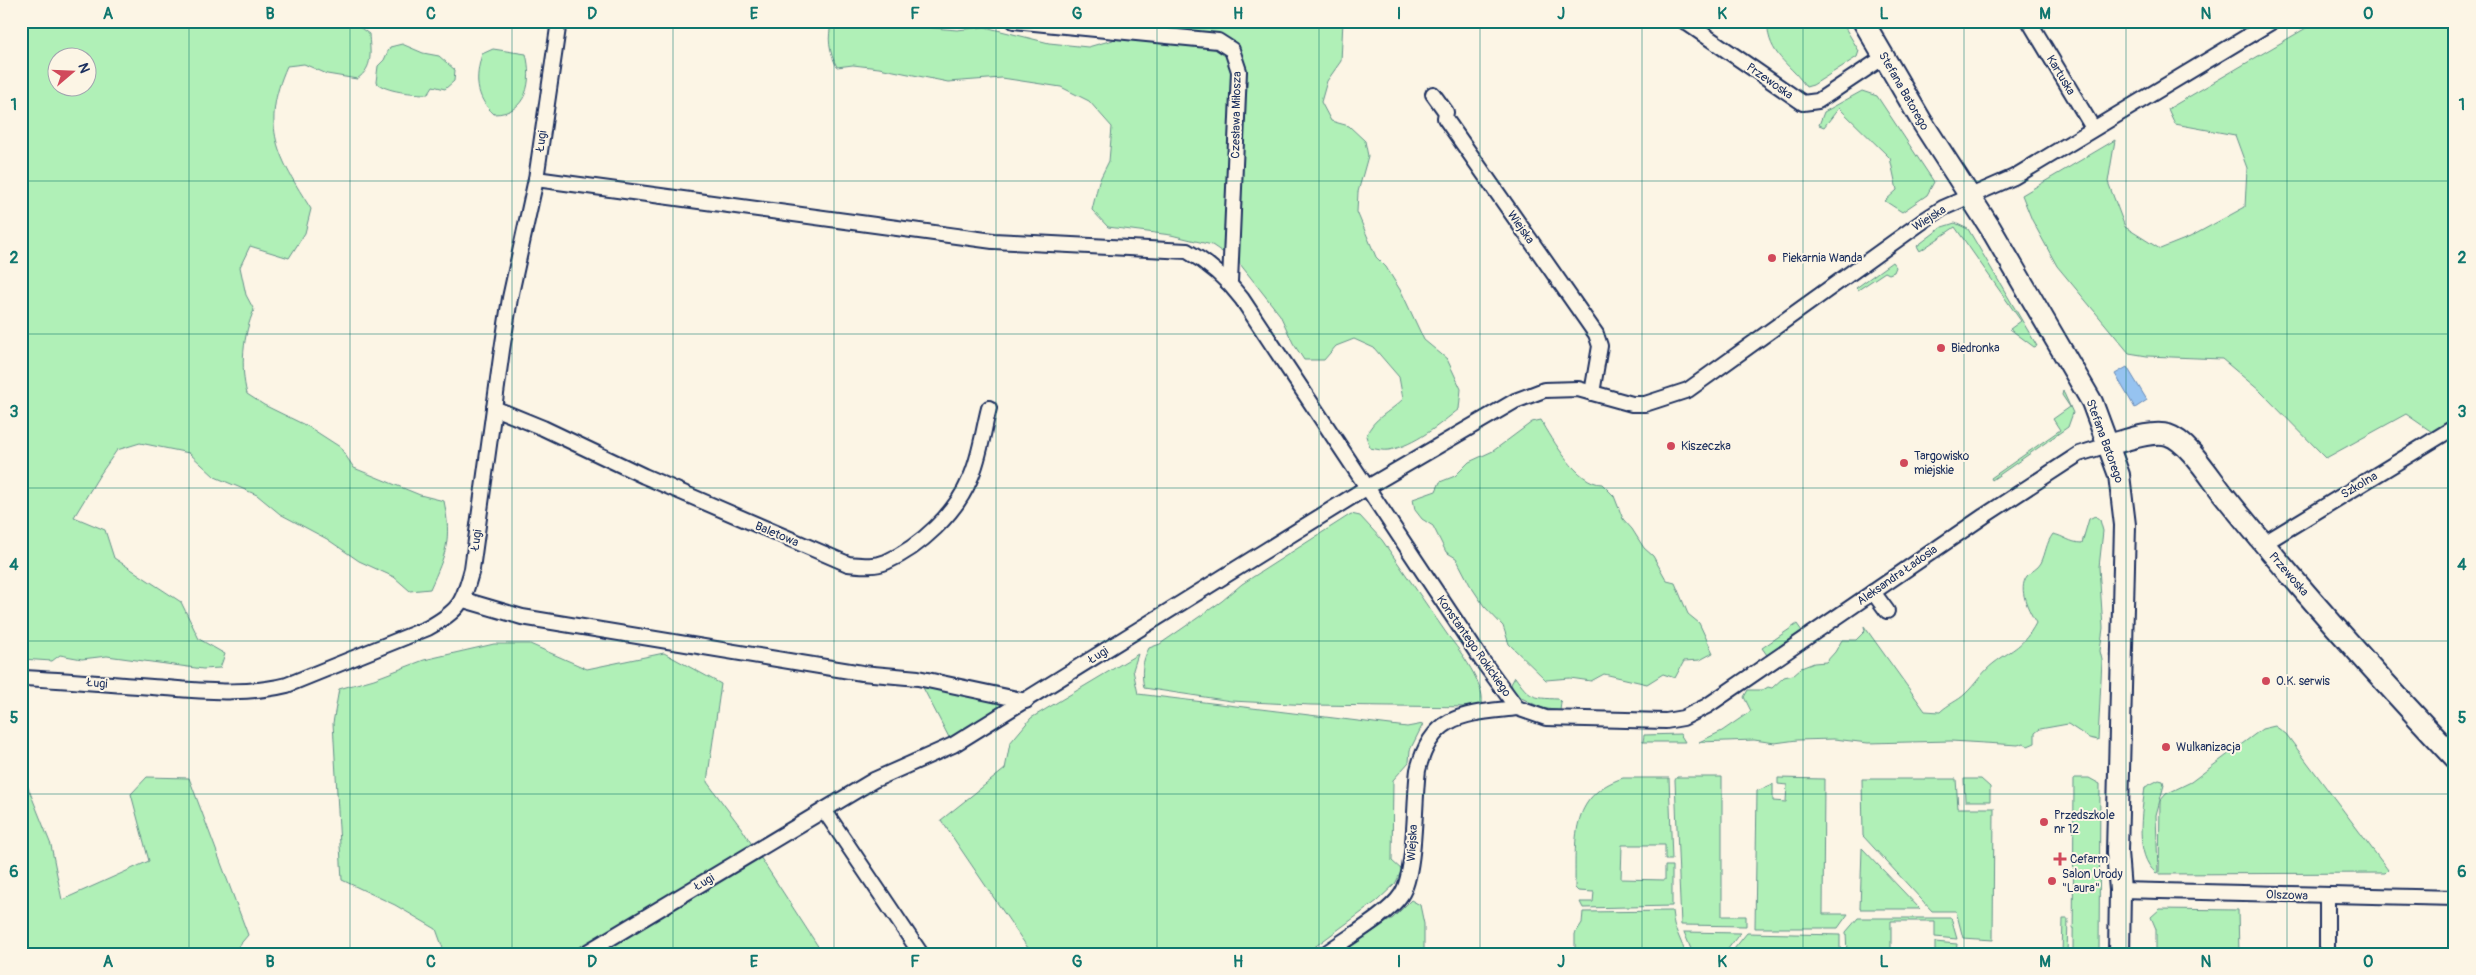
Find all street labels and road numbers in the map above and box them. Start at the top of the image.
street label: Stefana Batorego [1875,49,1932,134]
street label: Kartuska [2043,53,2079,98]
street label: Przewoska [1744,60,1796,103]
street label: Czesława Miłosza [1228,71,1245,159]
street label: Ługi [532,130,550,154]
street label: Wiejska [1910,202,1949,235]
street label: Wiejska [1504,208,1538,247]
street label: Stefana Batorego [2082,397,2127,486]
street label: Szkolna [2338,469,2381,502]
street label: Baletowa [753,519,801,551]
street label: Ługi [467,529,485,553]
street label: Aleksandra Ładosia [1854,542,1941,609]
street label: Przewoska [2265,549,2312,600]
street label: Konstantego Rokickiego [1433,593,1515,700]
street label: Ługi [1085,643,1111,668]
street label: Ługi [85,675,108,692]
street label: Wiejska [1404,824,1421,862]
street label: Ługi [691,871,717,895]
street label: Olszowa [2266,887,2309,904]

